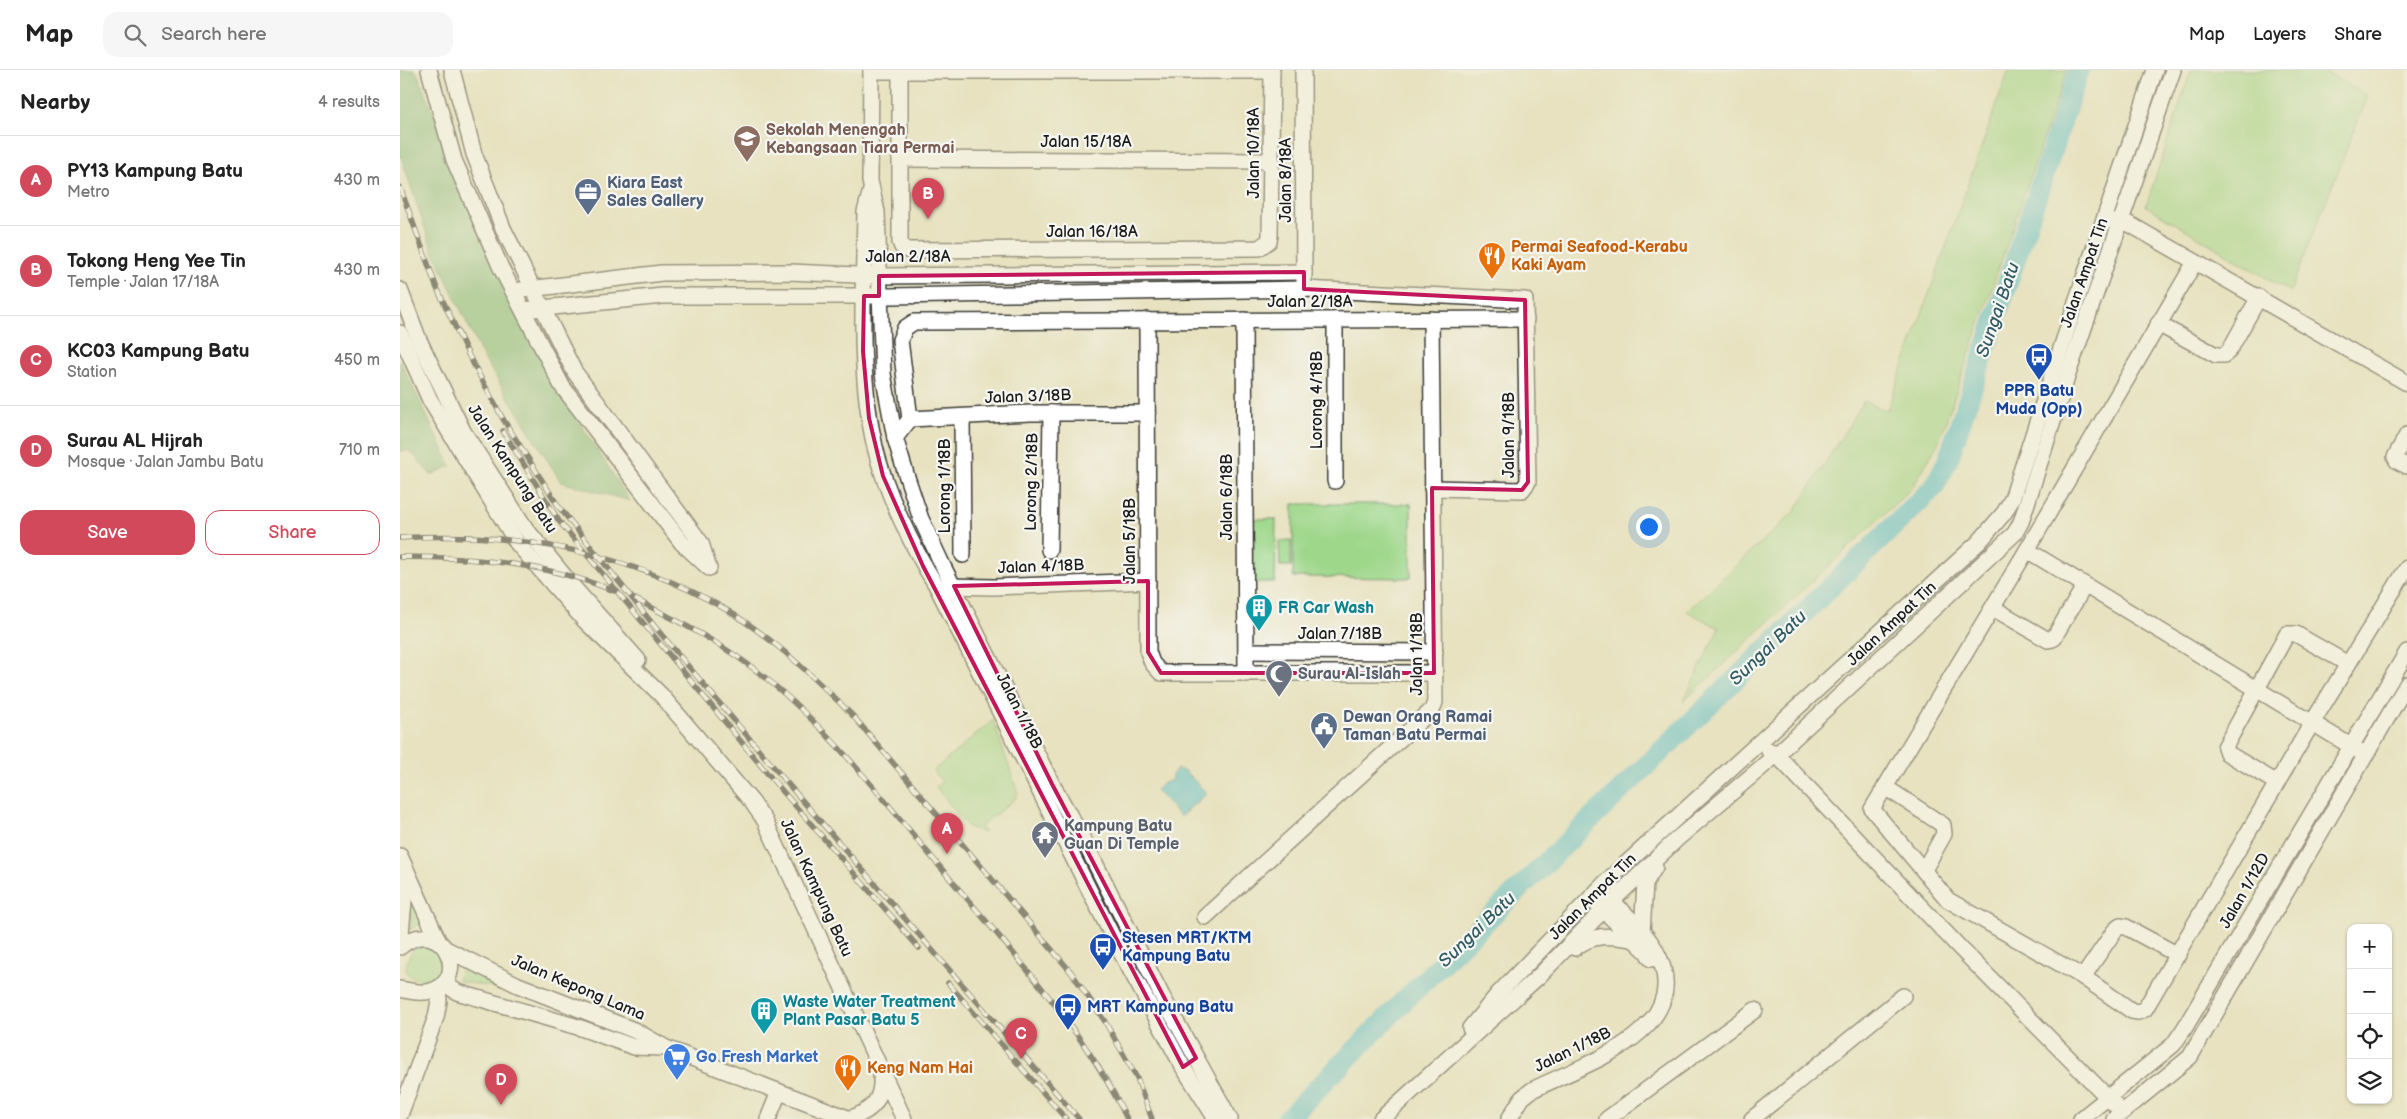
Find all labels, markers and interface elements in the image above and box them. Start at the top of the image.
search box [103,12,453,57]
text: Map [25,20,73,49]
icon: search [121,21,149,49]
text: Search here [161,23,267,46]
text: Map [2189,24,2225,45]
text: Layers [2253,24,2306,45]
text: Share [2334,24,2382,45]
text: Nearby [20,90,90,115]
text: 4 results [318,93,380,112]
street label: Jalan 10/18A [1245,107,1264,199]
place label: Sekolah Menengah Kebangsaan Tiara Permai [766,121,954,158]
school or university icon: Sekolah Menengah Kebangsaan Tiara Permai [732,124,762,163]
street label: Jalan 15/18A [1041,133,1132,152]
street label: Jalan 8/18A [1277,137,1296,222]
text: PY13 Kampung Batu [67,160,243,183]
text: A [31,171,41,190]
text: 430 m [333,171,380,190]
place label: Kiara East Sales Gallery [607,174,704,211]
office icon: Kiara East Sales Gallery [573,177,603,216]
pin: B [912,178,944,219]
text: Metro [67,183,110,202]
street label: Jalan Ampat Tin [2057,216,2113,330]
street label: Jalan 16/18A [1046,223,1138,242]
place label: Permai Seafood-Kerabu Kaki Ayam [1511,238,1688,275]
restaurant icon: Permai Seafood-Kerabu Kaki Ayam [1477,241,1507,280]
street label: Jalan 2/18A [866,248,951,267]
text: Tokong Heng Yee Tin [67,250,246,273]
water label: Sungai Batu [1972,260,2024,360]
text: B [30,261,42,280]
text: 430 m [333,261,380,280]
text: Temple · Jalan 17/18A [67,273,219,292]
street label: Jalan 2/18A [1268,293,1353,312]
text: KC03 Kampung Batu [67,340,249,363]
bus stop icon: PPR Batu Muda (Opp) [2024,342,2054,381]
text: C [30,351,42,370]
text: 450 m [334,351,380,370]
street label: Lorong 4/18B [1308,351,1327,449]
text: Station [67,363,117,382]
place label: PPR Batu Muda (Opp) [1996,382,2082,419]
street label: Jalan 3/18B [984,386,1072,408]
street label: Jalan 9/18B [1500,392,1519,478]
street label: Jalan Kampung Batu [463,401,561,537]
text: Surau AL Hijrah [67,430,203,453]
street label: Lorong 2/18B [1022,433,1042,531]
street label: Lorong 1/18B [936,439,955,533]
text: D [30,441,42,460]
text: 710 m [339,441,380,460]
text: Mosque · Jalan Jambu Batu [67,453,264,472]
street label: Jalan 6/18B [1218,454,1237,540]
street label: Jalan 5/18B [1121,498,1140,584]
button: Save [20,510,195,555]
button: Share [205,510,380,555]
your location [1636,514,1662,540]
street label: Jalan 4/18B [997,556,1085,578]
street label: Jalan Ampat Tin [1844,578,1940,670]
building icon: FR Car Wash [1244,593,1274,632]
place label: FR Car Wash [1278,599,1374,618]
water label: Sungai Batu [1725,606,1811,690]
street label: Jalan 1/18B [1408,613,1427,695]
street label: Jalan 7/18B [1298,625,1382,644]
mosque icon: Surau Al-Islah [1264,659,1294,698]
place label: Surau Al-Islah [1298,665,1401,684]
street label: Jalan 1/18B [992,670,1046,752]
place label: Dewan Orang Ramai Taman Batu Permai [1343,708,1492,745]
public building icon: Dewan Orang Ramai Taman Batu Permai [1309,711,1339,750]
pin: A [931,813,963,854]
street label: Jalan Kampung Batu [776,816,856,960]
place label: Kampung Batu Guan Di Temple [1064,817,1179,854]
temple icon: Kampung Batu Guan Di Temple [1030,820,1060,859]
street label: Jalan Ampat Tin [1546,850,1640,944]
street label: Jalan 1/12D [2216,850,2274,932]
water label: Sungai Batu [1434,888,1520,972]
map controls [2347,924,2392,1104]
button: + [2347,924,2392,969]
place label: Stesen MRT/KTM Kampung Batu [1122,929,1252,966]
bus stop icon: Stesen MRT/KTM Kampung Batu [1088,932,1118,971]
street label: Jalan Kepong Lama [508,951,648,1025]
button: − [2347,969,2392,1014]
bus stop icon: MRT Kampung Batu [1053,992,1083,1031]
place label: Waste Water Treatment Plant Pasar Batu 5 [783,993,956,1030]
building icon: Waste Water Treatment Plant Pasar Batu 5 [749,996,779,1035]
place label: MRT Kampung Batu [1087,998,1234,1017]
button: locate [2347,1014,2392,1059]
pin: C [1005,1018,1037,1059]
street label: Jalan 1/18B [1532,1023,1614,1077]
supermarket icon: Go Fresh Market [662,1042,692,1081]
place label: Go Fresh Market [696,1048,819,1067]
restaurant icon: Keng Nam Hai [833,1053,863,1092]
place label: Keng Nam Hai [867,1059,973,1078]
button: layers [2347,1059,2392,1104]
pin: D [485,1064,517,1105]

